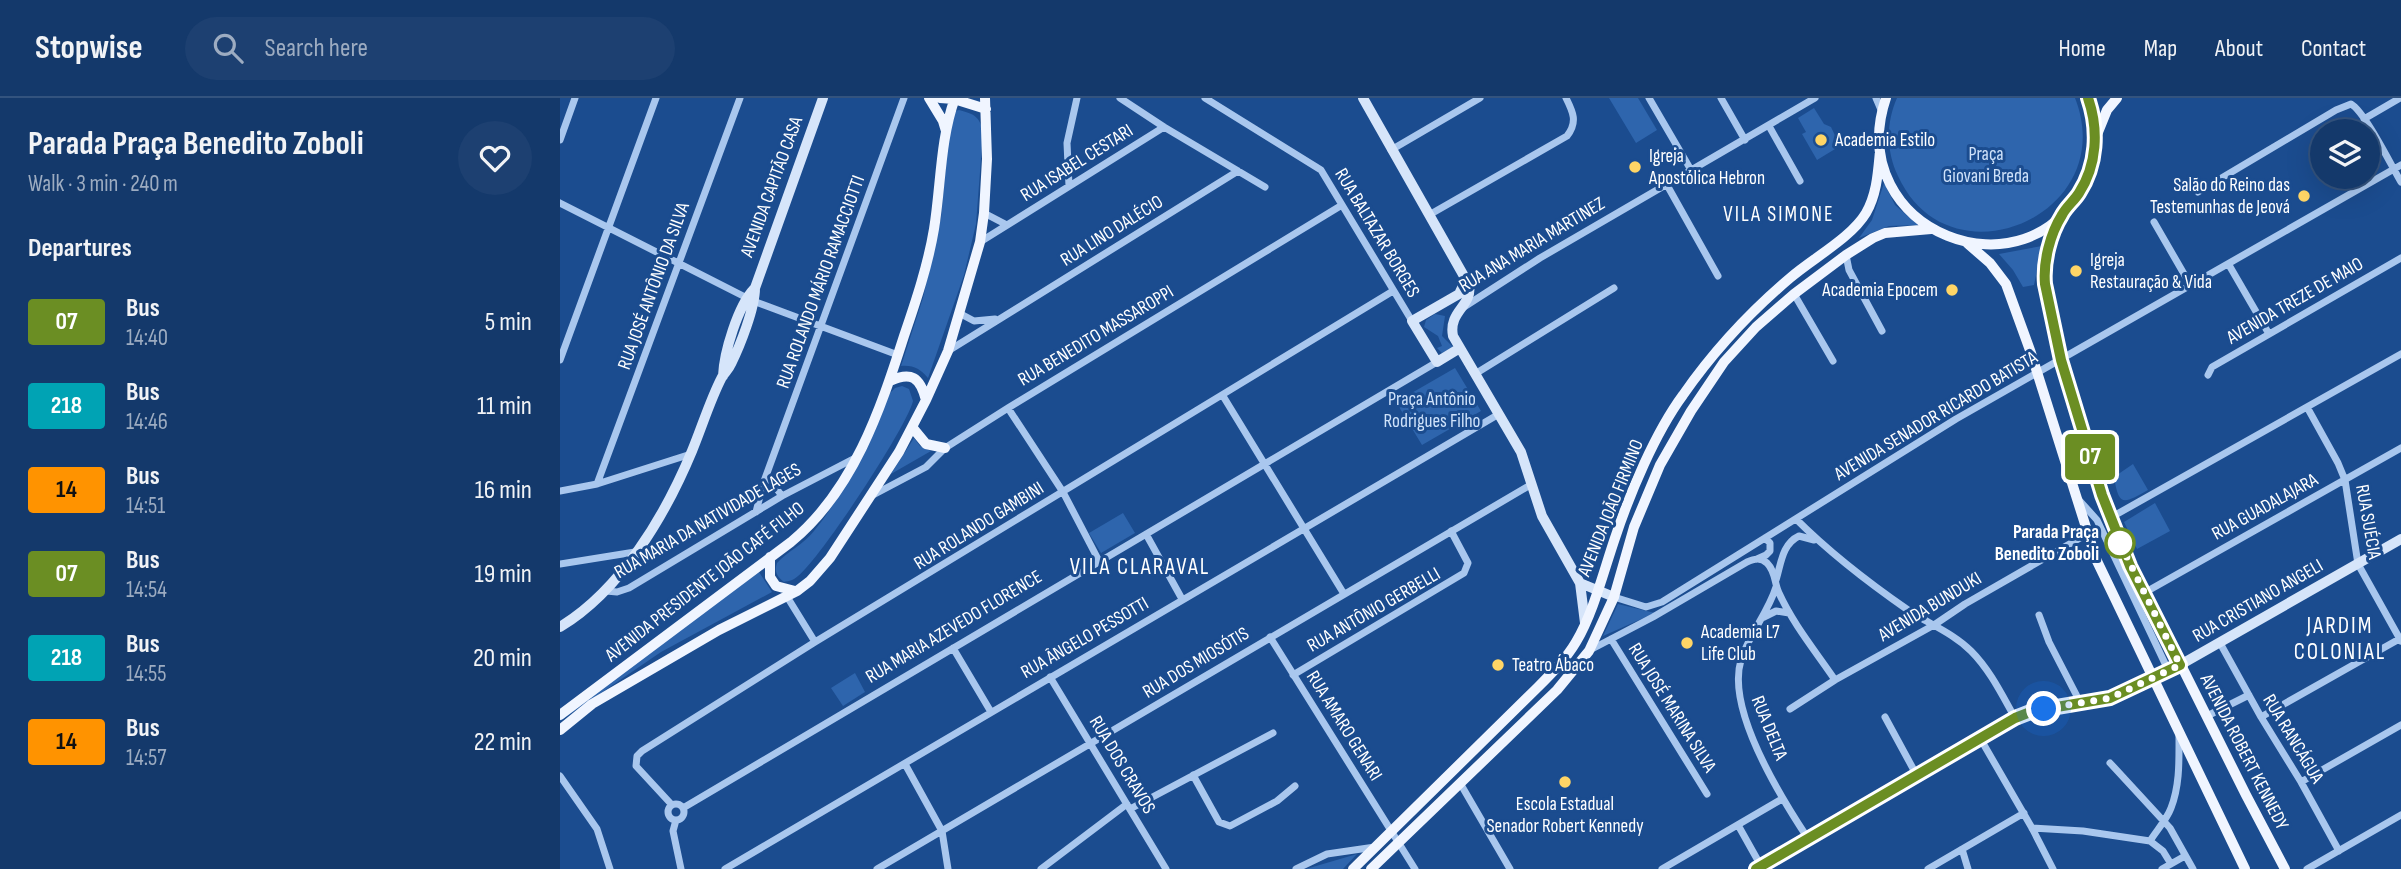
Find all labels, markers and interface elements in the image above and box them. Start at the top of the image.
search box [185,17,675,80]
text: Stopwise [35,28,143,68]
icon: search [209,29,247,67]
text: Search here [265,33,368,64]
text: Home [2058,34,2106,63]
text: Map [2144,34,2177,63]
text: About [2215,34,2263,63]
text: Contact [2301,34,2366,63]
street label: AVENIDA CAPITÃO CASA [736,113,808,261]
street label: RUA ISABEL CESTARI [1017,119,1137,207]
map controls [2310,119,2380,189]
button: layers [2310,119,2380,189]
button: heart [458,121,532,195]
text: Parada Praça Benedito Zoboli [28,124,364,164]
place label: Academia Estilo [1834,129,1935,152]
marker: Academia Estilo [1813,132,1829,148]
park label: Praça Giovani Breda [1943,143,2029,188]
place label: Igreja Apostólica Hebron [1648,145,1765,190]
marker: Igreja Apostólica Hebron [1627,159,1643,175]
street label: RUA BALTAZAR BORGES [1329,164,1425,302]
text: Walk · 3 min · 240 m [28,170,178,198]
street label: RUA ROLANDO MÁRIO RAMACCIOTTI [772,172,870,392]
place label: Salão do Reino das Testemunhas de Jeová [2150,174,2290,219]
marker: Salão do Reino das Testemunhas de Jeová [2296,188,2312,204]
street label: RUA LINO DALÉCIO [1057,190,1167,272]
street label: RUA ANA MARIA MARTINEZ [1455,192,1609,298]
street label: RUA JOSÉ ANTÔNIO DA SILVA [613,199,695,373]
district label: VILA SIMONE [1723,202,1835,227]
text: Departures [28,233,132,264]
place label: Igreja Restauração & Vida [2090,249,2212,294]
street label: AVENIDA TREZE DE MAIO [2222,253,2367,350]
marker: Igreja Restauração & Vida [2068,263,2084,279]
place label: Academia Epocem [1821,279,1938,302]
street label: RUA BENEDITO MASSAROPPI [1014,280,1178,392]
marker: Academia Epocem [1944,282,1960,298]
text: Bus [126,293,160,324]
text: 07 [56,307,77,336]
text: 5 min [485,307,532,338]
text: 14:40 [126,324,168,352]
street label: AVENIDA SENADOR RICARDO BATISTA [1829,346,2042,486]
text: Bus [126,377,160,408]
park label: Praça Antônio Rodrigues Filho [1384,388,1480,433]
text: 218 [51,391,82,420]
text: 11 min [477,391,532,422]
text: 14:46 [126,408,168,436]
line badge: 07 [2058,434,2122,480]
street label: AVENIDA JOÃO FIRMINO [1573,436,1649,581]
text: 07 [2079,442,2101,471]
street label: RUA MARIA DA NATIVIDADE LAGES [611,458,805,584]
text: Bus [126,461,160,492]
street label: RUA GUADALAJARA [2208,468,2323,546]
text: 14 [56,475,77,504]
text: 16 min [475,475,532,506]
street label: RUA ROLANDO GAMBINI [910,477,1048,575]
street label: RUA SUÉCIA [2350,483,2386,562]
text: 14:51 [126,492,165,520]
street label: AVENIDA PRESIDENTE JOÃO CAFÉ FILHO [600,497,809,668]
place label: Parada Praça Benedito Zoboli [1995,521,2099,566]
marker: Parada Praça Benedito Zoboli [2105,528,2135,558]
text: Bus [126,545,160,576]
district label: VILA CLARAVAL [1070,553,1210,581]
street label: RUA CRISTIANO ANGELI [2189,554,2327,648]
text: 07 [56,559,77,588]
text: 19 min [475,559,532,590]
street label: RUA ANTÔNIO GERBELLI [1303,563,1445,657]
street label: RUA MARIA AZEVEDO FLORENCE [862,565,1046,689]
street label: AVENIDA BUNDUKI [1873,567,1986,647]
text: 14:54 [126,576,167,604]
street label: RUA ÂNGELO PESSOTTI [1017,592,1153,684]
district label: JARDIM COLONIAL [2294,612,2386,666]
place label: Academia L7 Life Club [1700,621,1780,666]
street label: RUA DOS MIOSÓTIS [1139,622,1253,704]
text: Bus [126,629,160,660]
marker: Academia L7 Life Club [1679,635,1695,651]
street label: RUA JOSÉ MARINA SILVA [1623,639,1721,778]
text: 218 [51,643,82,672]
text: 20 min [473,643,532,674]
place label: Teatro Ábaco [1512,654,1594,677]
marker: Teatro Ábaco [1490,657,1506,673]
text: 14:55 [126,660,166,688]
street label: RUA AMARO GENARI [1301,667,1387,785]
street label: AVENIDA ROBERT KENNEDY [2194,669,2293,834]
street label: RUA RANCÁGUA [2257,690,2329,788]
your location [2026,691,2061,726]
street label: RUA DELTA [1746,693,1793,764]
street label: RUA DOS CRAVOS [1084,712,1160,818]
text: Bus [126,713,160,744]
text: 14 [56,727,77,756]
text: 22 min [474,727,532,758]
text: 14:57 [126,744,166,772]
marker: Escola Estadual Senador Robert Kennedy [1557,774,1573,790]
place label: Escola Estadual Senador Robert Kennedy [1486,793,1644,838]

